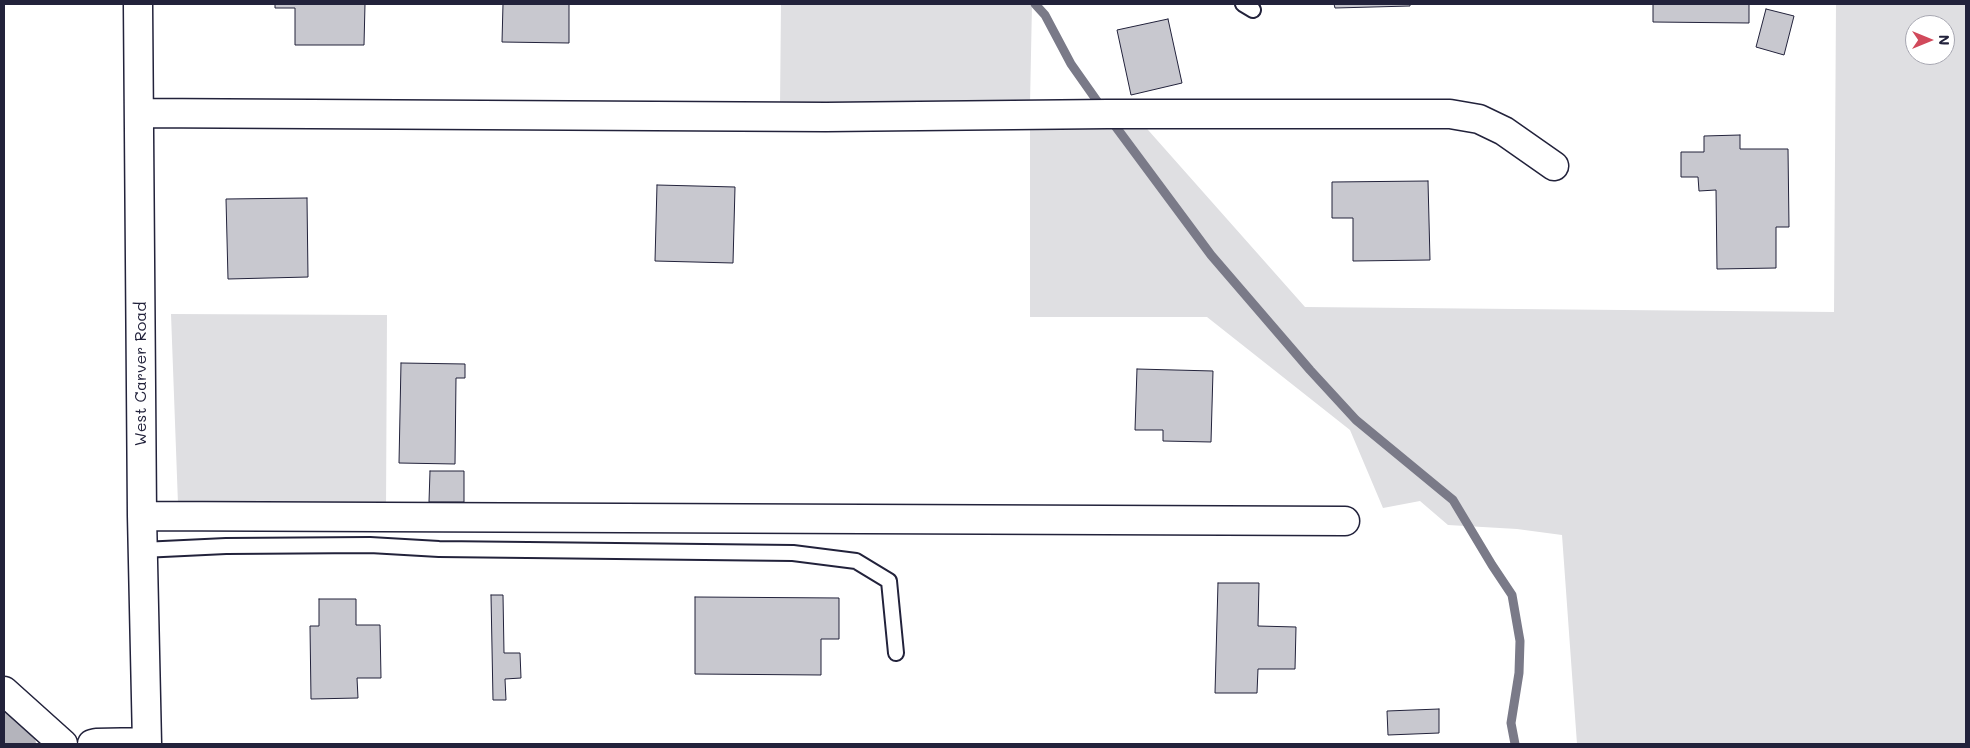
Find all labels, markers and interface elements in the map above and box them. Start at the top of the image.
north arrow [1905,15,1955,65]
text: N [1935,35,1954,45]
street label: West Carver Road [131,302,151,446]

